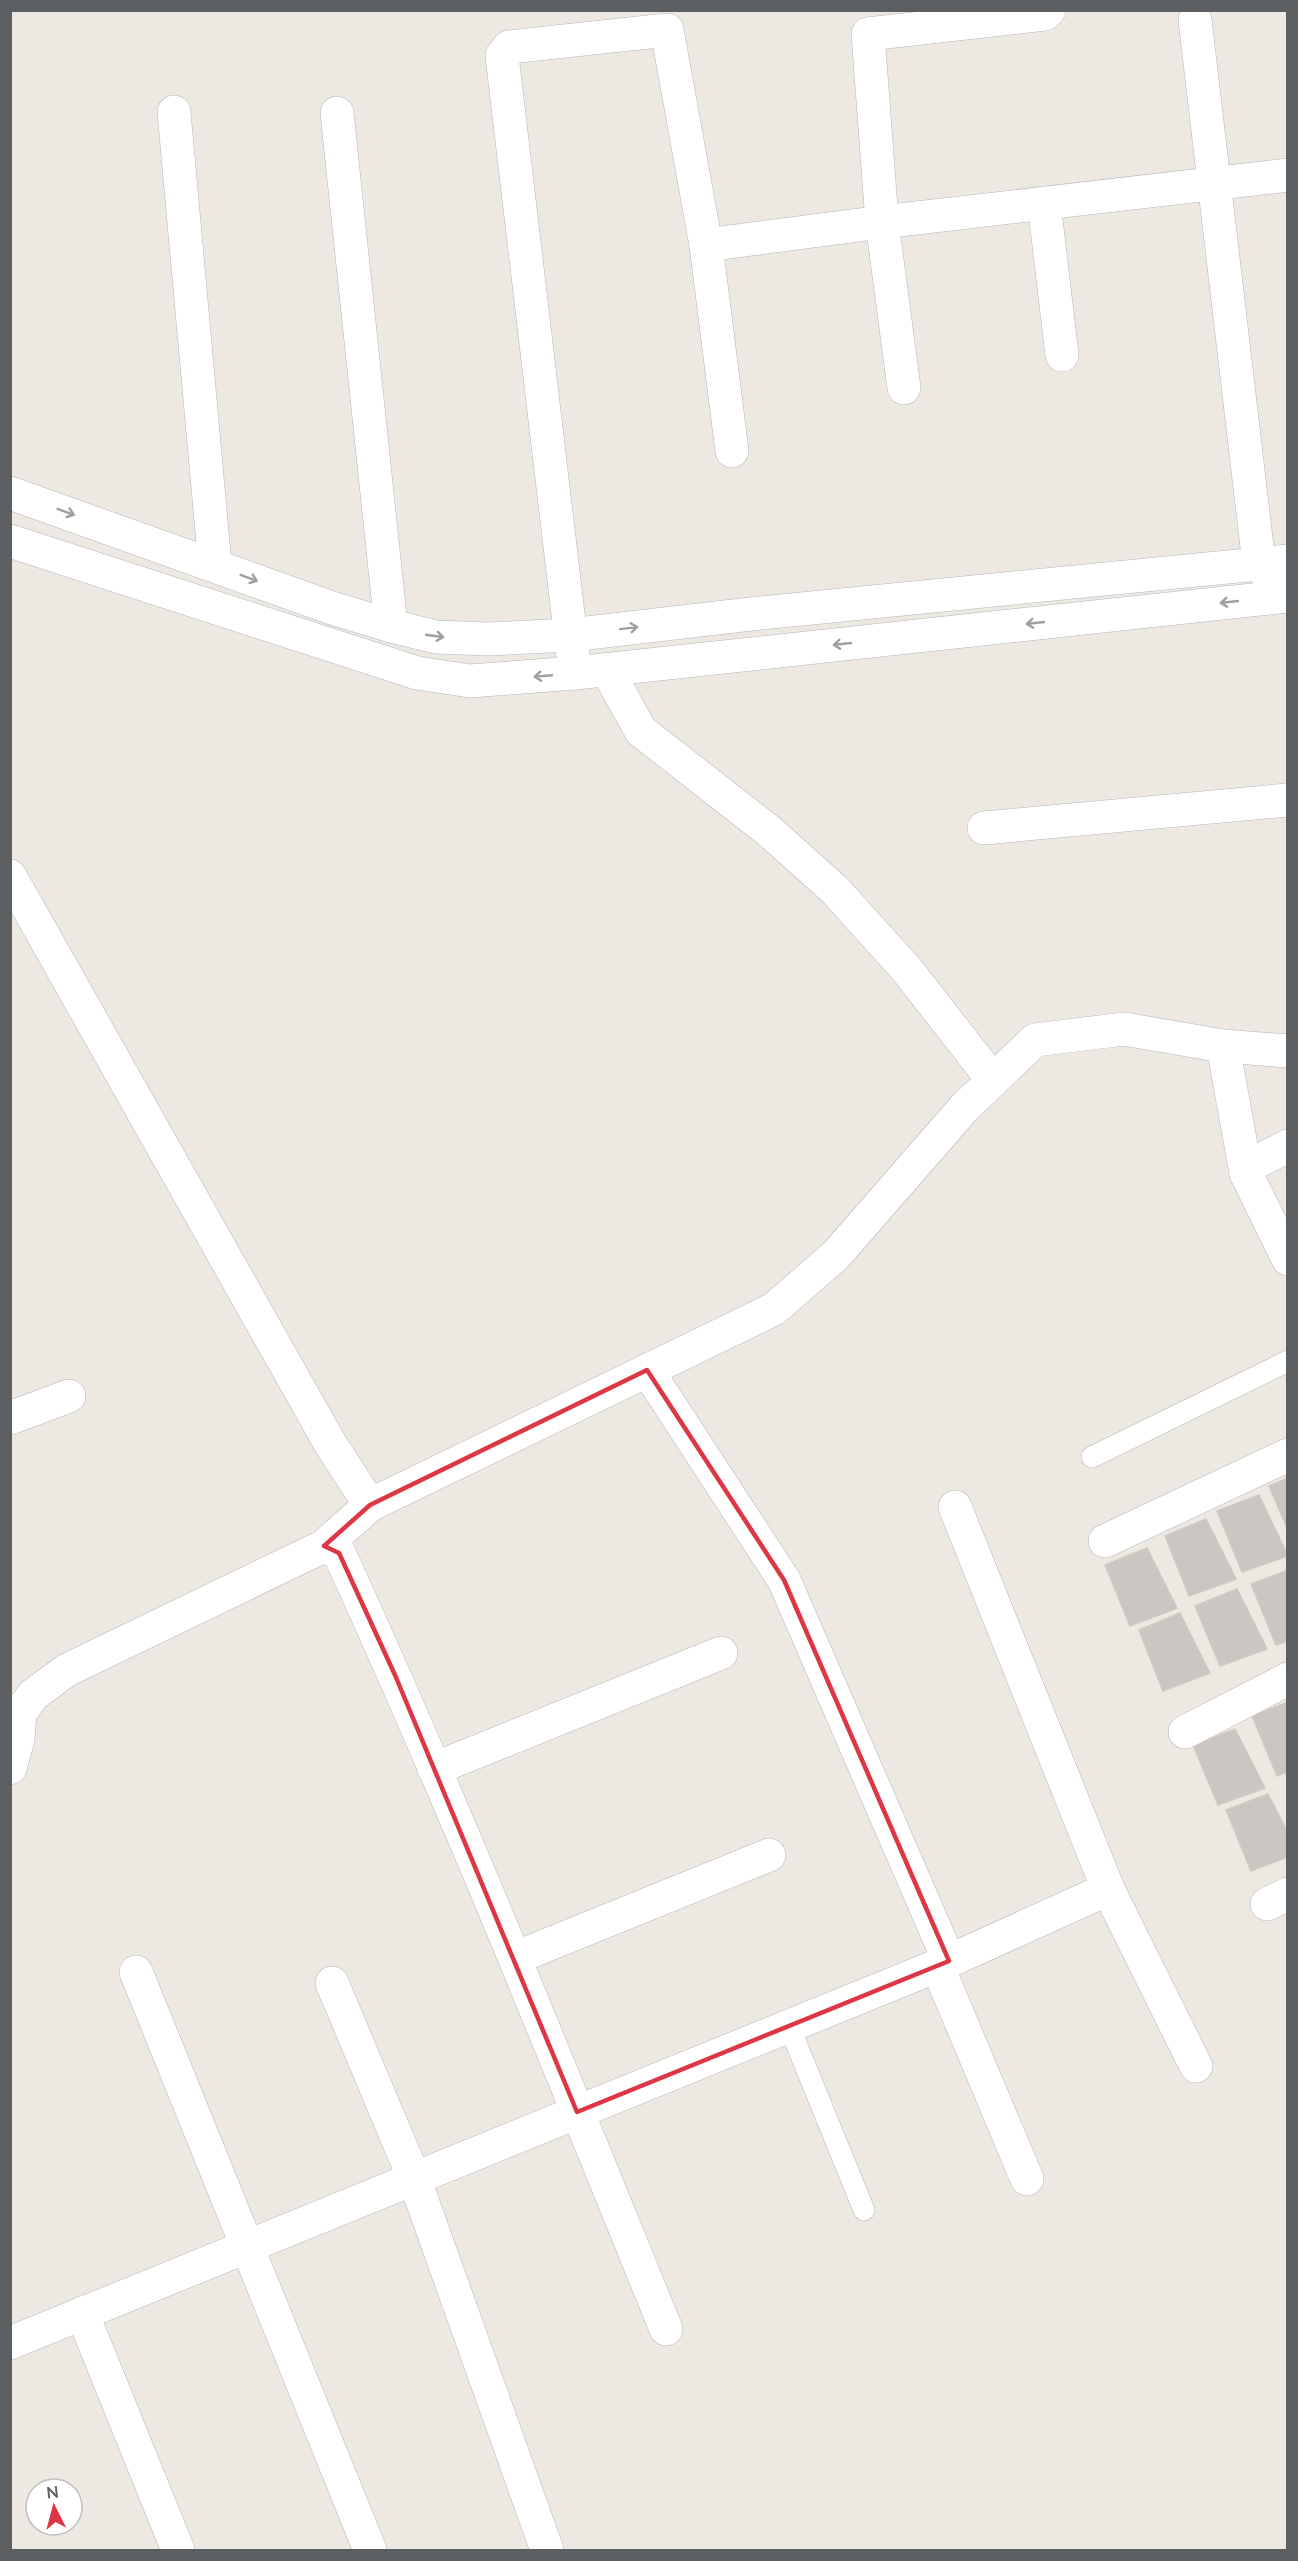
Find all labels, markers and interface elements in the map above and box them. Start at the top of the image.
one-way arrow [56,508,74,519]
one-way arrow [239,573,258,584]
one-way arrow [1220,597,1240,608]
one-way arrow [1026,618,1046,629]
one-way arrow [619,623,639,634]
one-way arrow [425,630,444,641]
one-way arrow [832,639,852,650]
one-way arrow [534,671,554,682]
north arrow [24,2477,84,2537]
text: N [45,2481,60,2502]

